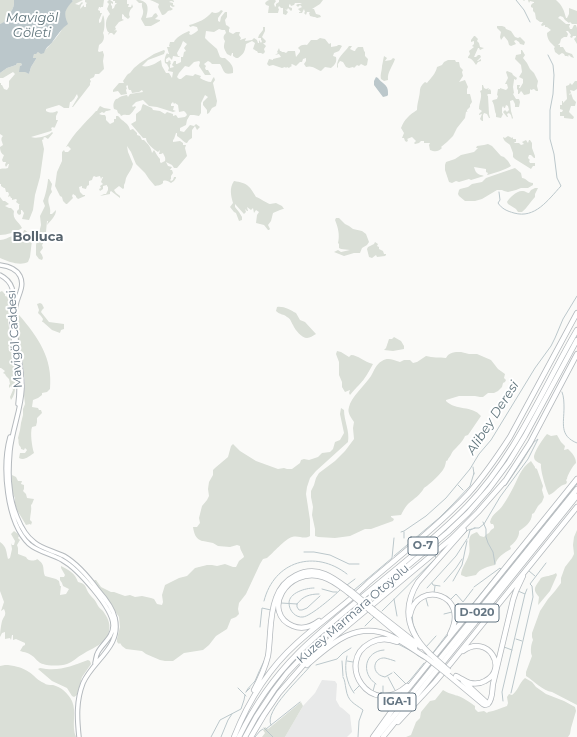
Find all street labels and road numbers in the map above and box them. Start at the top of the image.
street label: Mavigöl Caddesi [4,289,26,389]
road number: O-7 [408,537,438,555]
street label: Kuzey Marmara Otoyolu [294,561,412,667]
road number: D-020 [455,604,499,622]
road number: IGA-1 [378,693,416,711]

